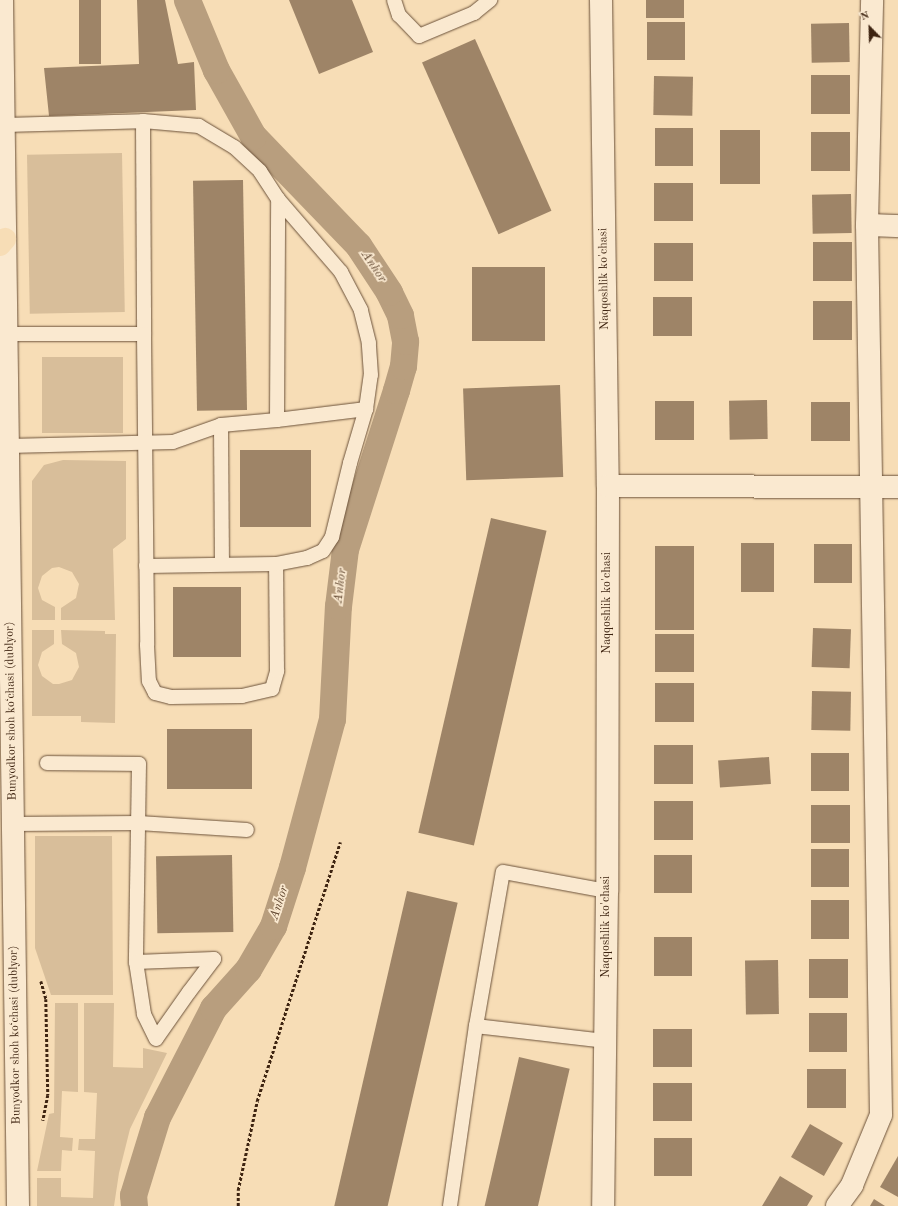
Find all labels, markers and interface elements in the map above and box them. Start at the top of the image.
north arrow [850,8,890,48]
text: N [859,10,871,23]
street label: Naqqoshlik ko'chasi [597,228,613,330]
water label: Anhor [357,248,389,286]
street label: Naqqoshlik ko'chasi [601,552,615,654]
water label: Anhor [331,568,351,604]
street label: Bunyodkor shoh koʻchasi (dublyor) [3,621,21,801]
street label: Naqqoshlik ko'chasi [600,876,614,978]
water label: Anhor [267,884,293,922]
street label: Bunyodkor shoh koʻchasi (dublyor) [7,945,25,1125]

